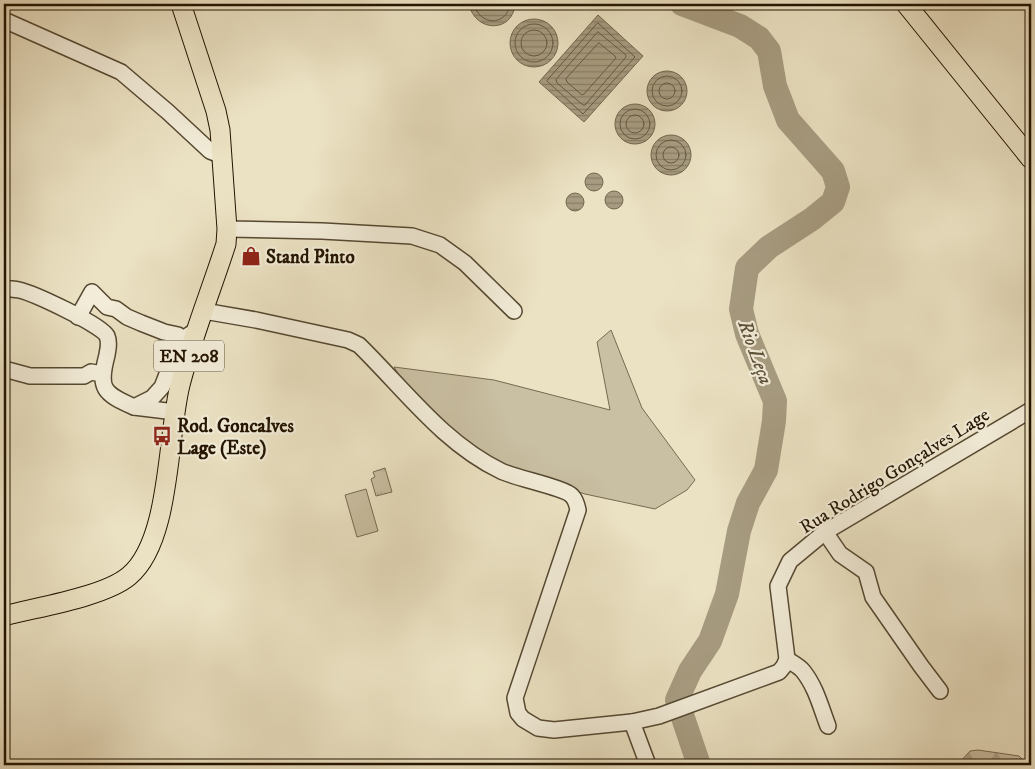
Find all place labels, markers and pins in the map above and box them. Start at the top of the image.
shop icon: Stand Pinto [240,245,262,267]
place label: Stand Pinto [266,246,355,269]
place label: Rod. Goncalves Lage (Este) [177,415,294,460]
bus stop icon: Rod. Goncalves Lage (Este) [151,425,173,447]

